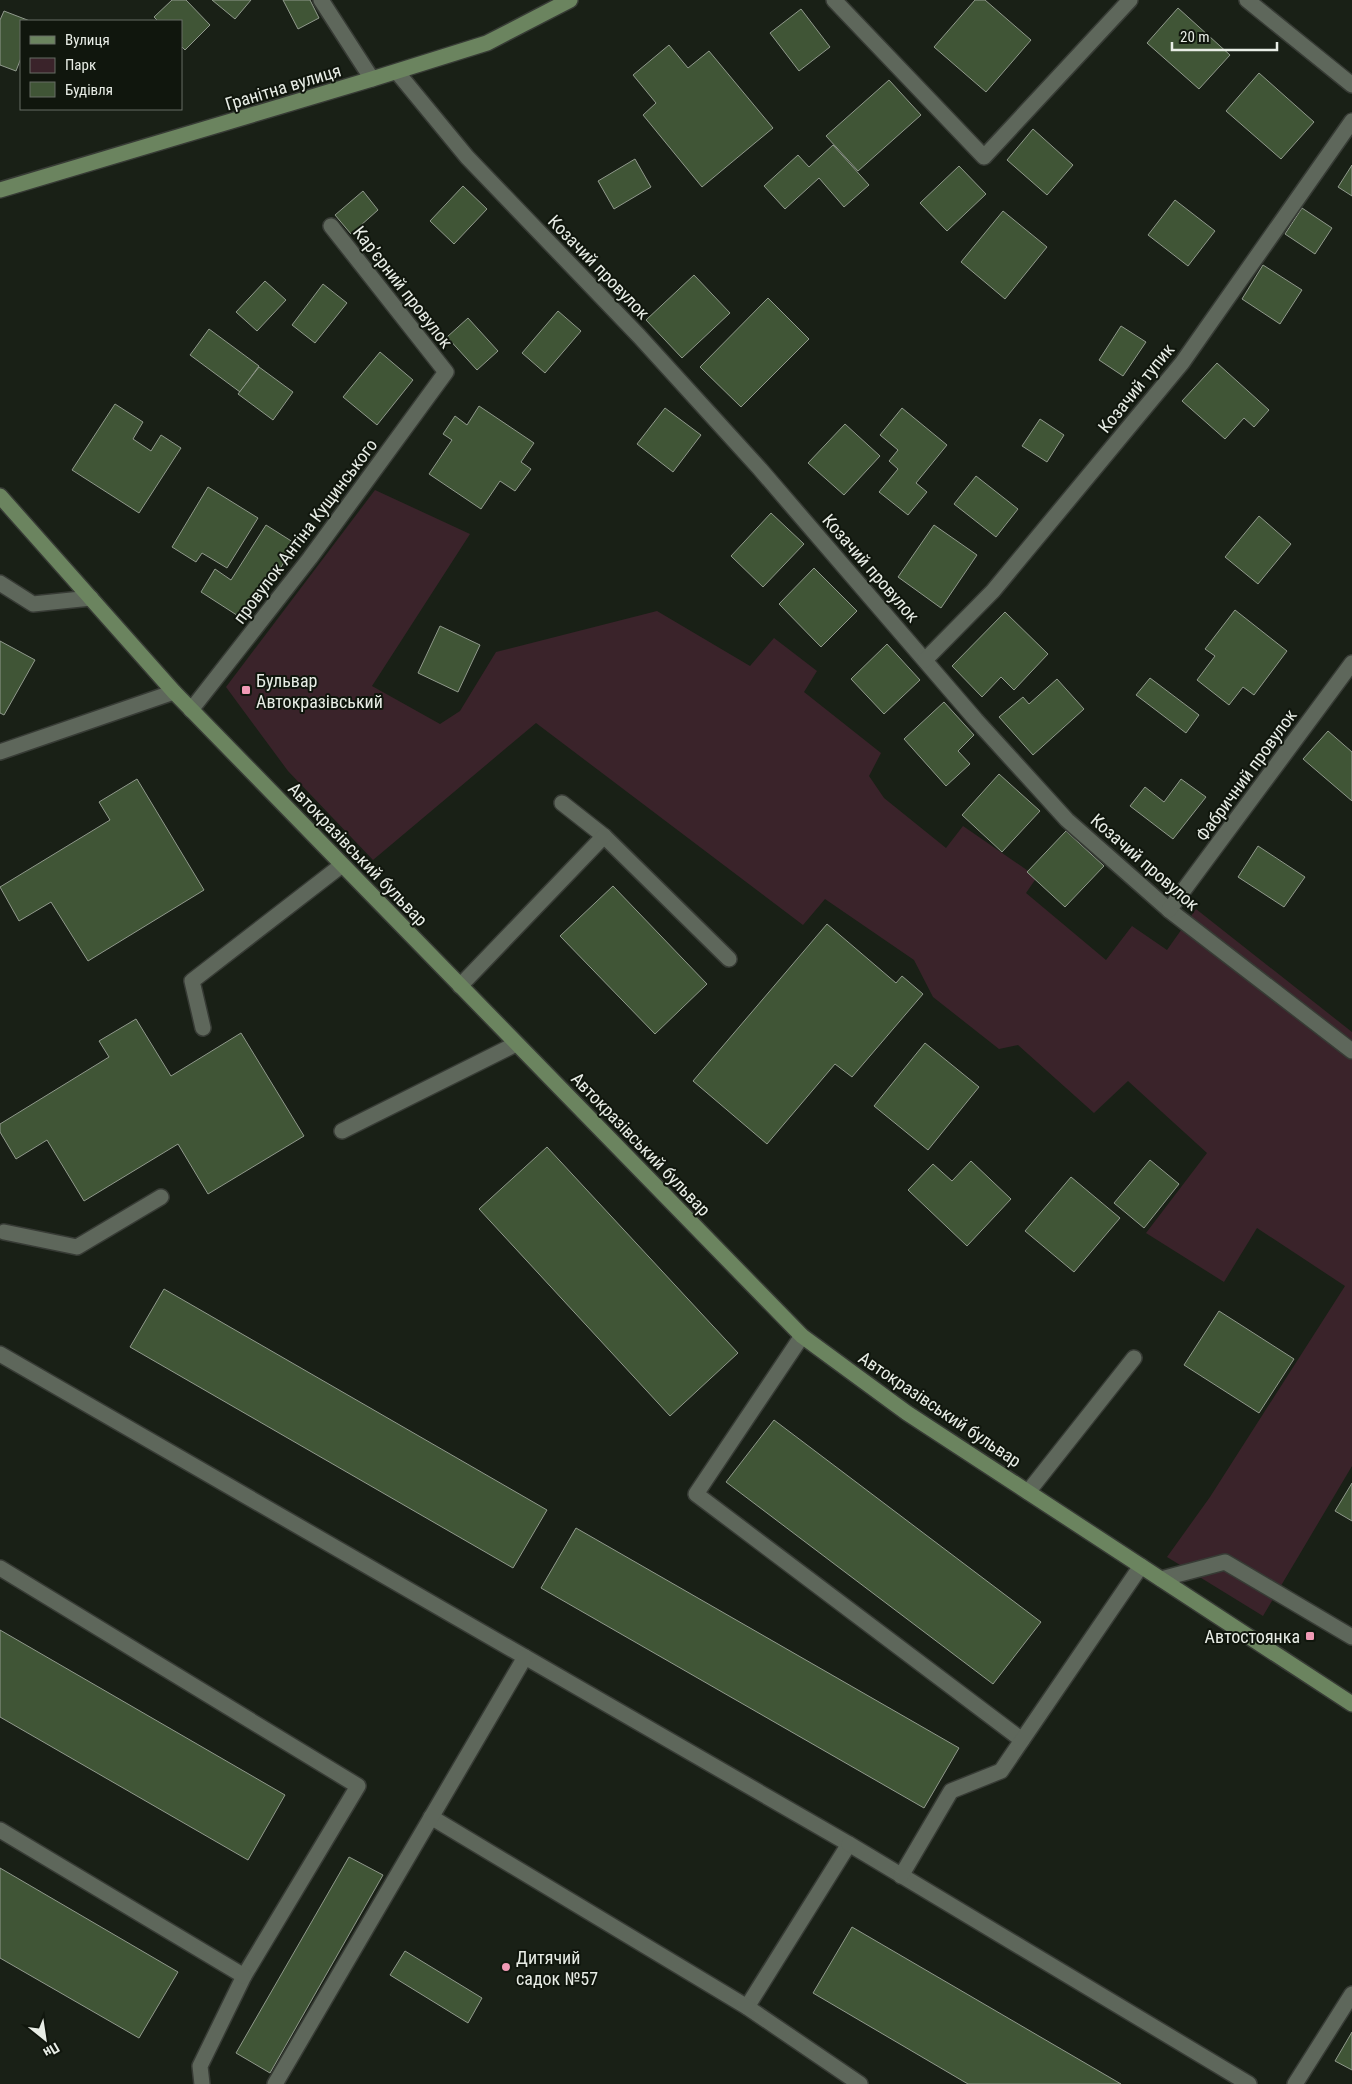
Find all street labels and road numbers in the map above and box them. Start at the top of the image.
street label: Гранітна вулиця [223,59,343,115]
street label: Козачий провулок [544,211,654,324]
street label: Карʼєрний провулок [349,222,457,353]
street label: Козачий тупик [1094,339,1179,437]
street label: провулок Антіна Кущинського [229,434,381,628]
street label: Козачий провулок [818,510,924,627]
street label: Фабричний провулок [1191,705,1301,845]
street label: Автокразівський бульвар [284,778,432,930]
street label: Козачий провулок [1087,809,1204,915]
street label: Автокразівський бульвар [567,1068,715,1220]
street label: Автокразівський бульвар [855,1347,1025,1471]

